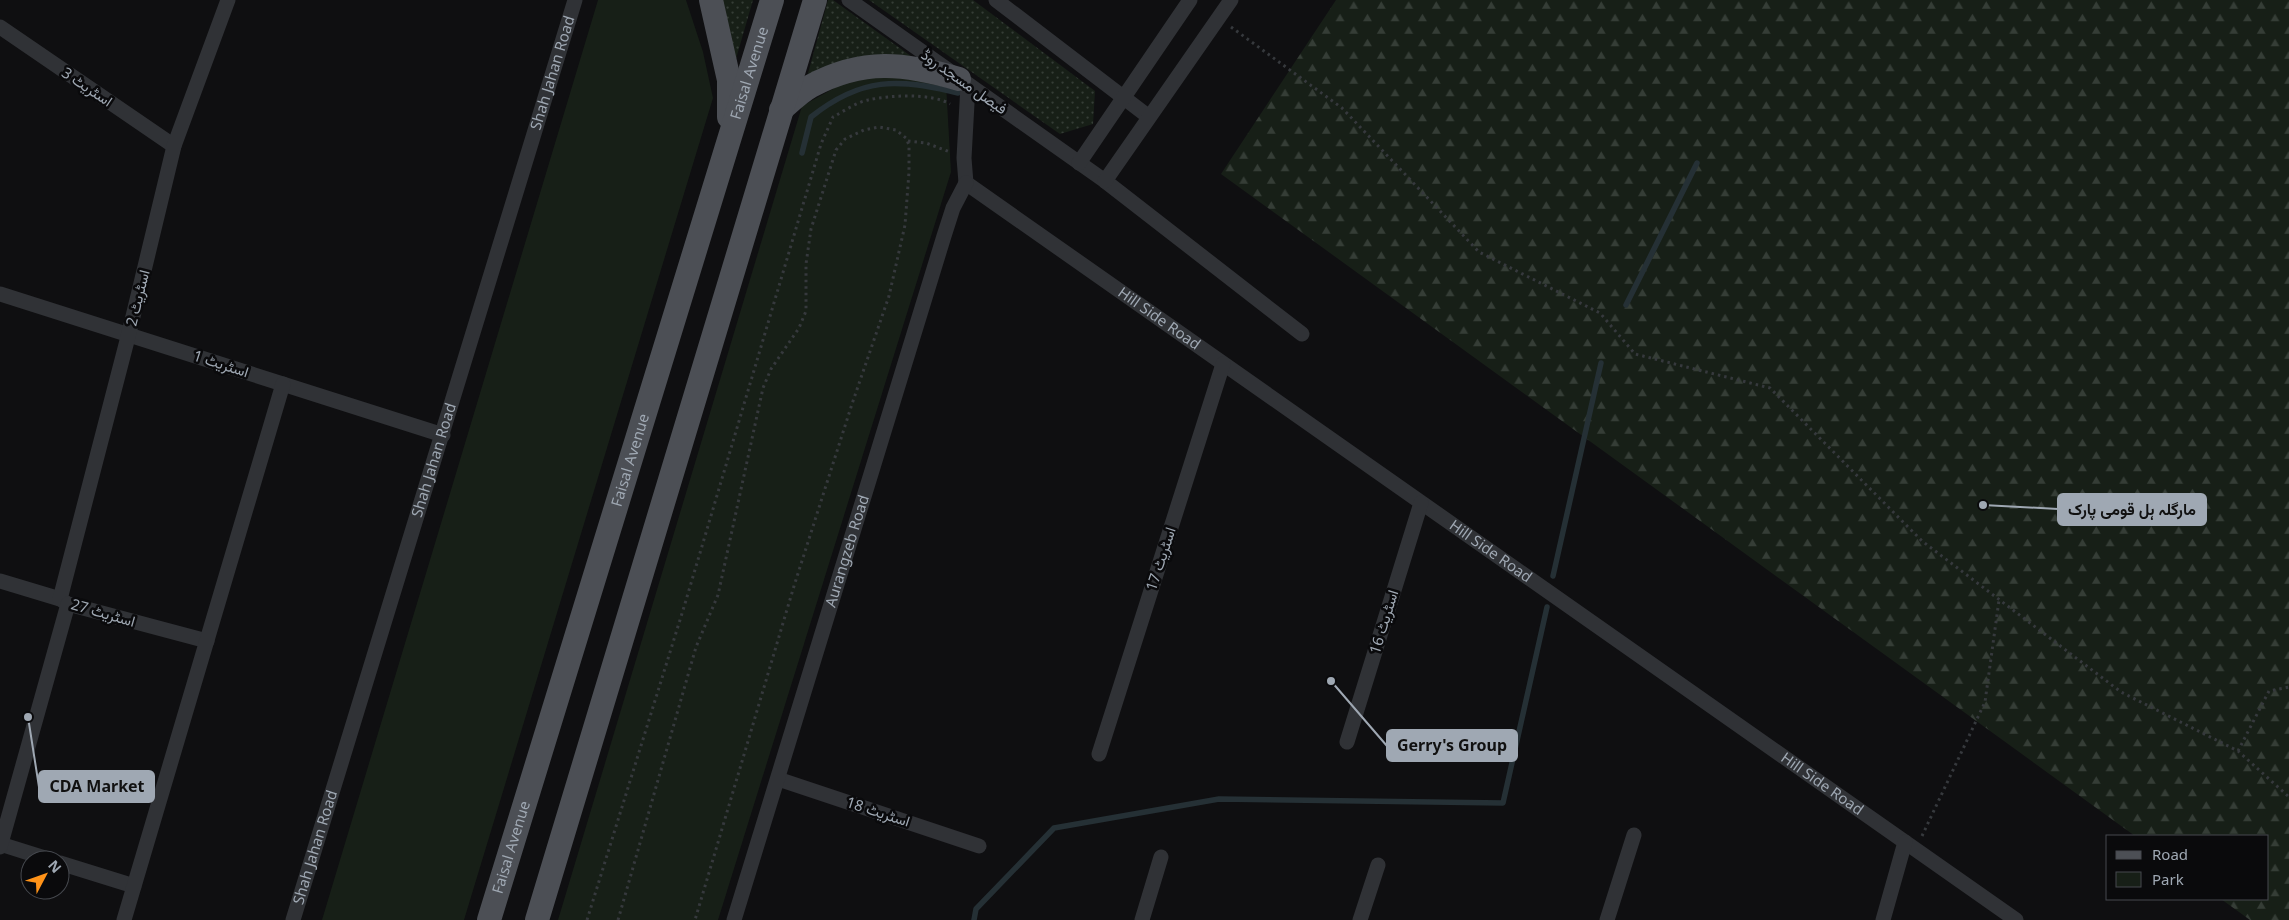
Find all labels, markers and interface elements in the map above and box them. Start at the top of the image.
street label: Shah Jahan Road [525,13,579,132]
street label: Faisal Avenue [725,24,772,122]
street label: فیصل مسجد روڈ [918,44,1012,118]
street label: اسٹریٹ 3 [58,62,117,110]
street label: اسٹریٹ 2 [120,268,154,328]
street label: Hill Side Road [1115,282,1205,354]
street label: اسٹریٹ 1 [191,345,252,381]
street label: Shah Jahan Road [406,400,460,519]
street label: Faisal Avenue [606,411,653,509]
street label: Aurangzeb Road [820,492,873,609]
callout: مارگلہ ہل قومی پارک [2058,494,2206,525]
text: مارگلہ ہل قومی پارک [2068,498,2196,521]
street label: Hill Side Road [1446,515,1536,586]
street label: اسٹریٹ 17 [1140,524,1180,593]
street label: اسٹریٹ 16 [1364,587,1402,656]
street label: اسٹریٹ 27 [69,593,138,631]
callout: Gerry's Group [1387,730,1517,761]
text: Gerry's Group [1397,734,1507,756]
street label: Hill Side Road [1777,747,1868,819]
callout: CDA Market [39,771,154,802]
text: CDA Market [49,775,145,797]
street label: Shah Jahan Road [287,787,341,907]
street label: اسٹریٹ 18 [844,791,913,831]
street label: Faisal Avenue [487,798,534,896]
legend [2106,835,2269,900]
text: Road [2152,844,2188,864]
north arrow [20,850,70,900]
text: N [44,856,66,877]
text: Park [2152,869,2184,889]

